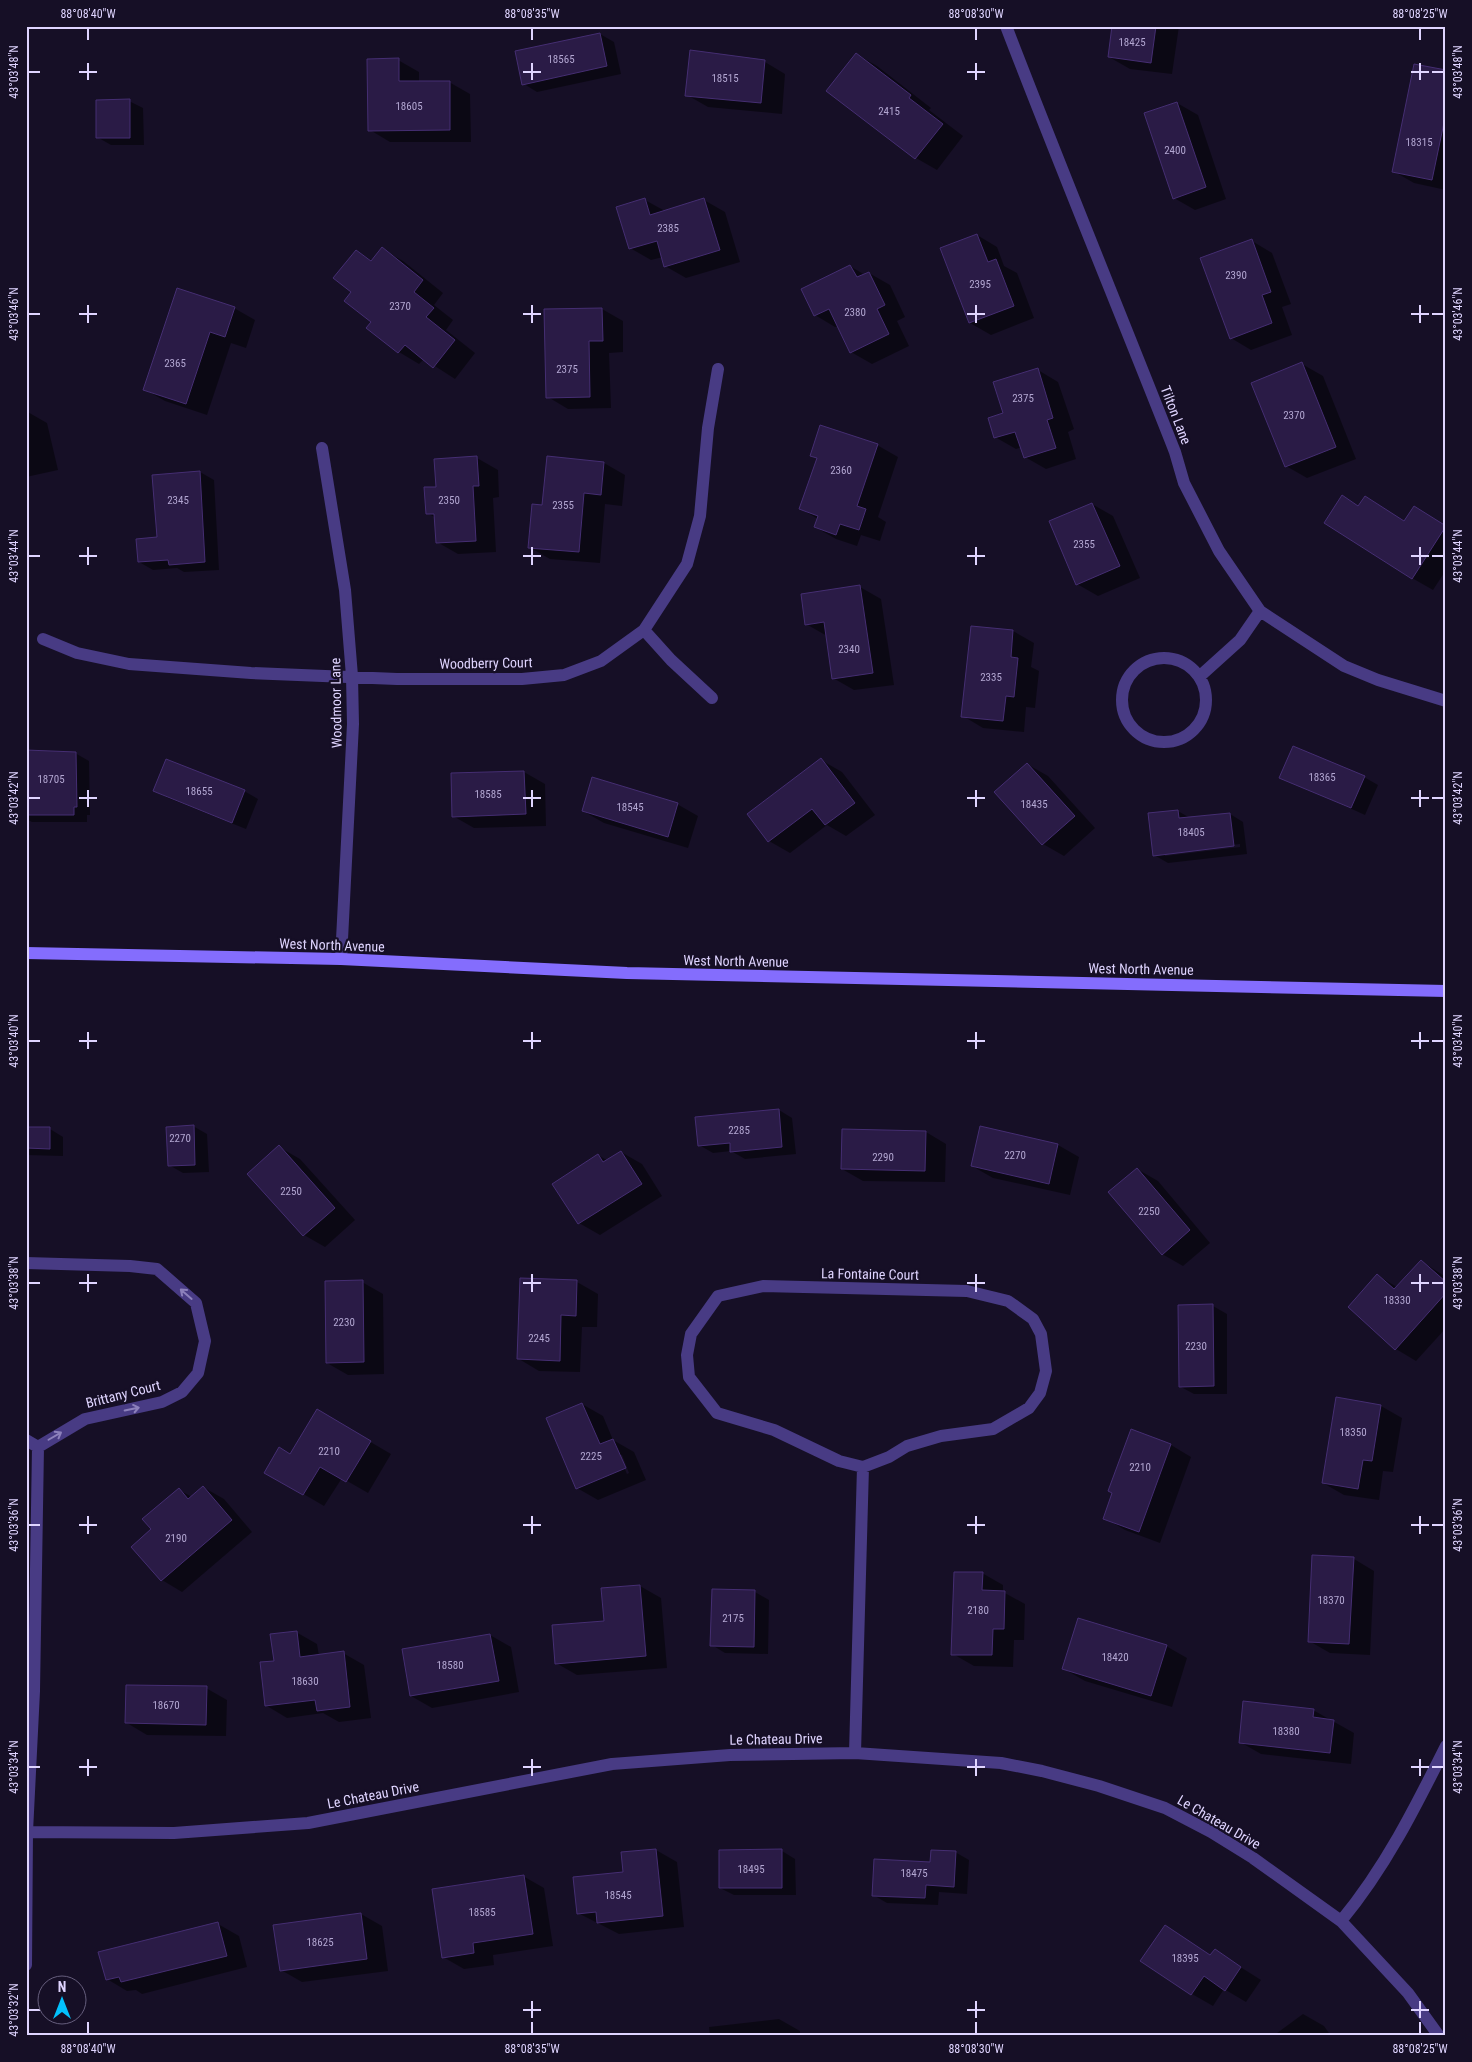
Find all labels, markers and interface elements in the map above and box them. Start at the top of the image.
text: 88°08'40"W [60,7,116,21]
text: 88°08'35"W [504,7,560,21]
text: 88°08'30"W [948,7,1004,21]
text: 88°08'25"W [1392,7,1448,21]
house number: 18425 [1118,36,1146,49]
text: 43°03'48"N [7,45,21,99]
text: 43°03'48"N [1451,45,1465,99]
house number: 18565 [547,53,575,66]
house number: 18515 [711,72,739,85]
house number: 18605 [395,100,423,113]
house number: 2415 [878,105,900,118]
house number: 18315 [1405,136,1433,149]
house number: 2400 [1164,144,1186,157]
house number: 2385 [657,222,679,235]
house number: 2390 [1225,269,1247,282]
house number: 2395 [969,278,991,291]
text: 43°03'46"N [7,287,21,341]
text: 43°03'46"N [1451,287,1465,341]
house number: 2370 [389,300,411,313]
house number: 2380 [844,306,866,319]
house number: 2365 [164,357,186,370]
house number: 2375 [556,363,578,376]
street label: Tilton Lane [1158,383,1195,447]
house number: 2375 [1012,392,1034,405]
house number: 2370 [1283,409,1305,422]
house number: 2360 [830,464,852,477]
house number: 2345 [167,494,189,507]
house number: 2350 [438,494,460,507]
house number: 2355 [552,499,574,512]
text: 43°03'44"N [7,529,21,583]
text: 43°03'44"N [1451,529,1465,583]
house number: 2355 [1073,538,1095,551]
house number: 2340 [838,643,860,656]
street label: Woodberry Court [439,654,533,672]
street label: Woodmoor Lane [327,657,345,748]
house number: 2335 [980,671,1002,684]
text: 43°03'42"N [7,771,21,825]
house number: 18365 [1308,771,1336,784]
text: 43°03'42"N [1451,771,1465,825]
house number: 18705 [37,773,65,786]
house number: 18655 [185,785,213,798]
house number: 18585 [474,788,502,801]
house number: 18435 [1020,798,1048,811]
house number: 18545 [616,801,644,814]
house number: 18405 [1177,826,1205,839]
street label: West North Avenue [279,935,385,955]
street label: West North Avenue [683,952,789,970]
street label: West North Avenue [1088,960,1194,978]
text: 43°03'40"N [7,1014,21,1068]
text: 43°03'40"N [1451,1014,1465,1068]
house number: 2285 [728,1124,750,1137]
house number: 2270 [169,1132,191,1145]
house number: 2270 [1004,1149,1026,1162]
house number: 2290 [872,1151,894,1164]
house number: 2250 [280,1185,302,1198]
house number: 2250 [1138,1205,1160,1218]
text: 43°03'38"N [7,1256,21,1310]
text: 43°03'38"N [1451,1256,1465,1310]
street label: La Fontaine Court [821,1265,919,1283]
one-way arrow [179,1288,192,1300]
house number: 18330 [1383,1294,1411,1307]
house number: 2230 [333,1316,355,1329]
house number: 2245 [528,1332,550,1345]
house number: 2230 [1185,1340,1207,1353]
street label: Brittany Court [84,1377,162,1411]
one-way arrow [124,1404,140,1413]
house number: 18350 [1339,1426,1367,1439]
one-way arrow [48,1431,62,1441]
house number: 2210 [318,1445,340,1458]
house number: 2225 [580,1450,602,1463]
house number: 2210 [1129,1461,1151,1474]
text: 43°03'36"N [7,1498,21,1552]
text: 43°03'36"N [1451,1498,1465,1552]
house number: 2190 [165,1532,187,1545]
house number: 18370 [1317,1594,1345,1607]
house number: 2180 [967,1604,989,1617]
house number: 2175 [722,1612,744,1625]
house number: 18420 [1101,1651,1129,1664]
house number: 18580 [436,1659,464,1672]
house number: 18630 [291,1675,319,1688]
house number: 18670 [152,1699,180,1712]
house number: 18380 [1272,1725,1300,1738]
street label: Le Chateau Drive [729,1730,823,1748]
text: 43°03'34"N [7,1740,21,1794]
text: 43°03'34"N [1451,1740,1465,1794]
street label: Le Chateau Drive [326,1778,421,1812]
street label: Le Chateau Drive [1175,1792,1264,1852]
house number: 18495 [737,1863,765,1876]
house number: 18475 [900,1867,928,1880]
house number: 18545 [604,1889,632,1902]
house number: 18585 [468,1906,496,1919]
house number: 18625 [306,1936,334,1949]
house number: 18395 [1171,1952,1199,1965]
north arrow [38,1974,88,2024]
text: N [58,1979,66,1995]
text: 43°03'32"N [7,1983,21,2037]
text: 88°08'40"W [60,2042,116,2056]
text: 88°08'35"W [504,2042,560,2056]
text: 88°08'30"W [948,2042,1004,2056]
text: 88°08'25"W [1392,2042,1448,2056]

